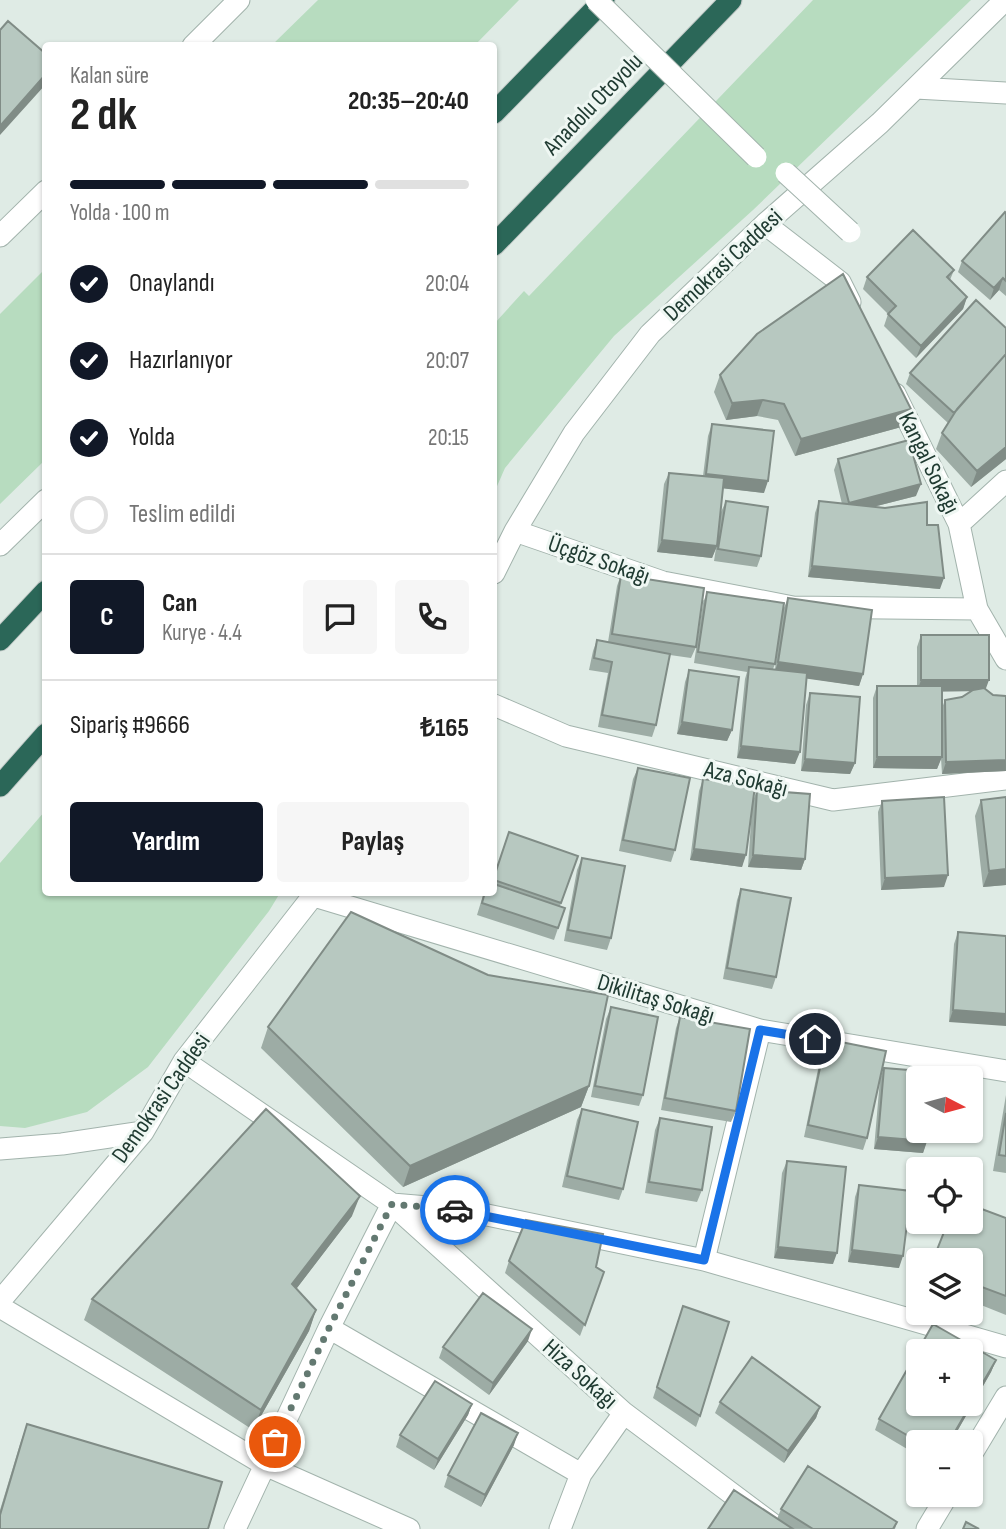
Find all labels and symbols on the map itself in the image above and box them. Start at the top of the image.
street label: Anadolu Otoyolu [536,47,649,162]
street label: Demokrasi Caddesi [658,203,788,327]
street label: Kangal Sokağı [892,407,966,519]
street label: Üçgöz Sokağı [544,529,654,591]
street label: Aza Sokağı [700,754,791,803]
street label: Dikilitaş Sokağı [594,967,718,1031]
pin [785,1009,845,1069]
street label: Demokrasi Caddesi [106,1027,216,1169]
north arrow [906,1066,984,1143]
courier [420,1175,490,1245]
street label: Hiza Sokağı [536,1333,624,1415]
pin [245,1412,305,1472]

